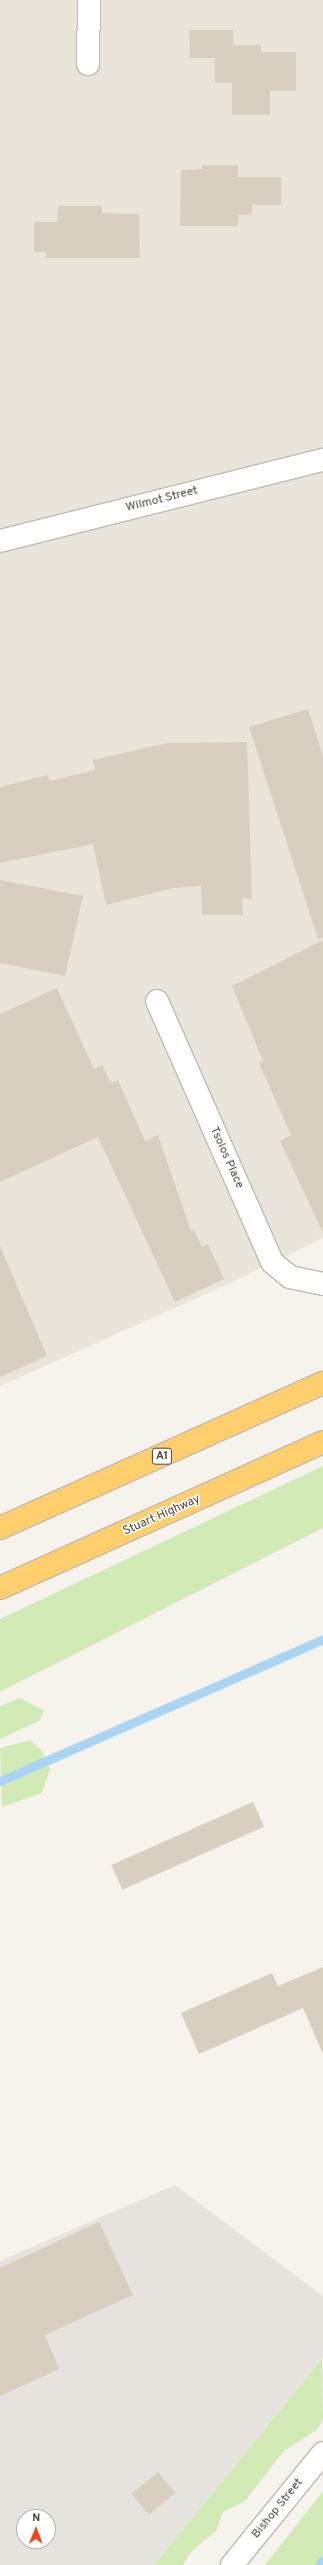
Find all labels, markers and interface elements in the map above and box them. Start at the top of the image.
street label: Wilmot Street [125,484,199,516]
street label: Tsolos Place [206,1125,246,1191]
road number: A1 [151,1447,173,1465]
street label: Stuart Highway [121,1493,203,1539]
street label: Bishop Street [250,2476,306,2542]
north arrow [16,2509,56,2549]
text: N [32,2511,40,2525]

